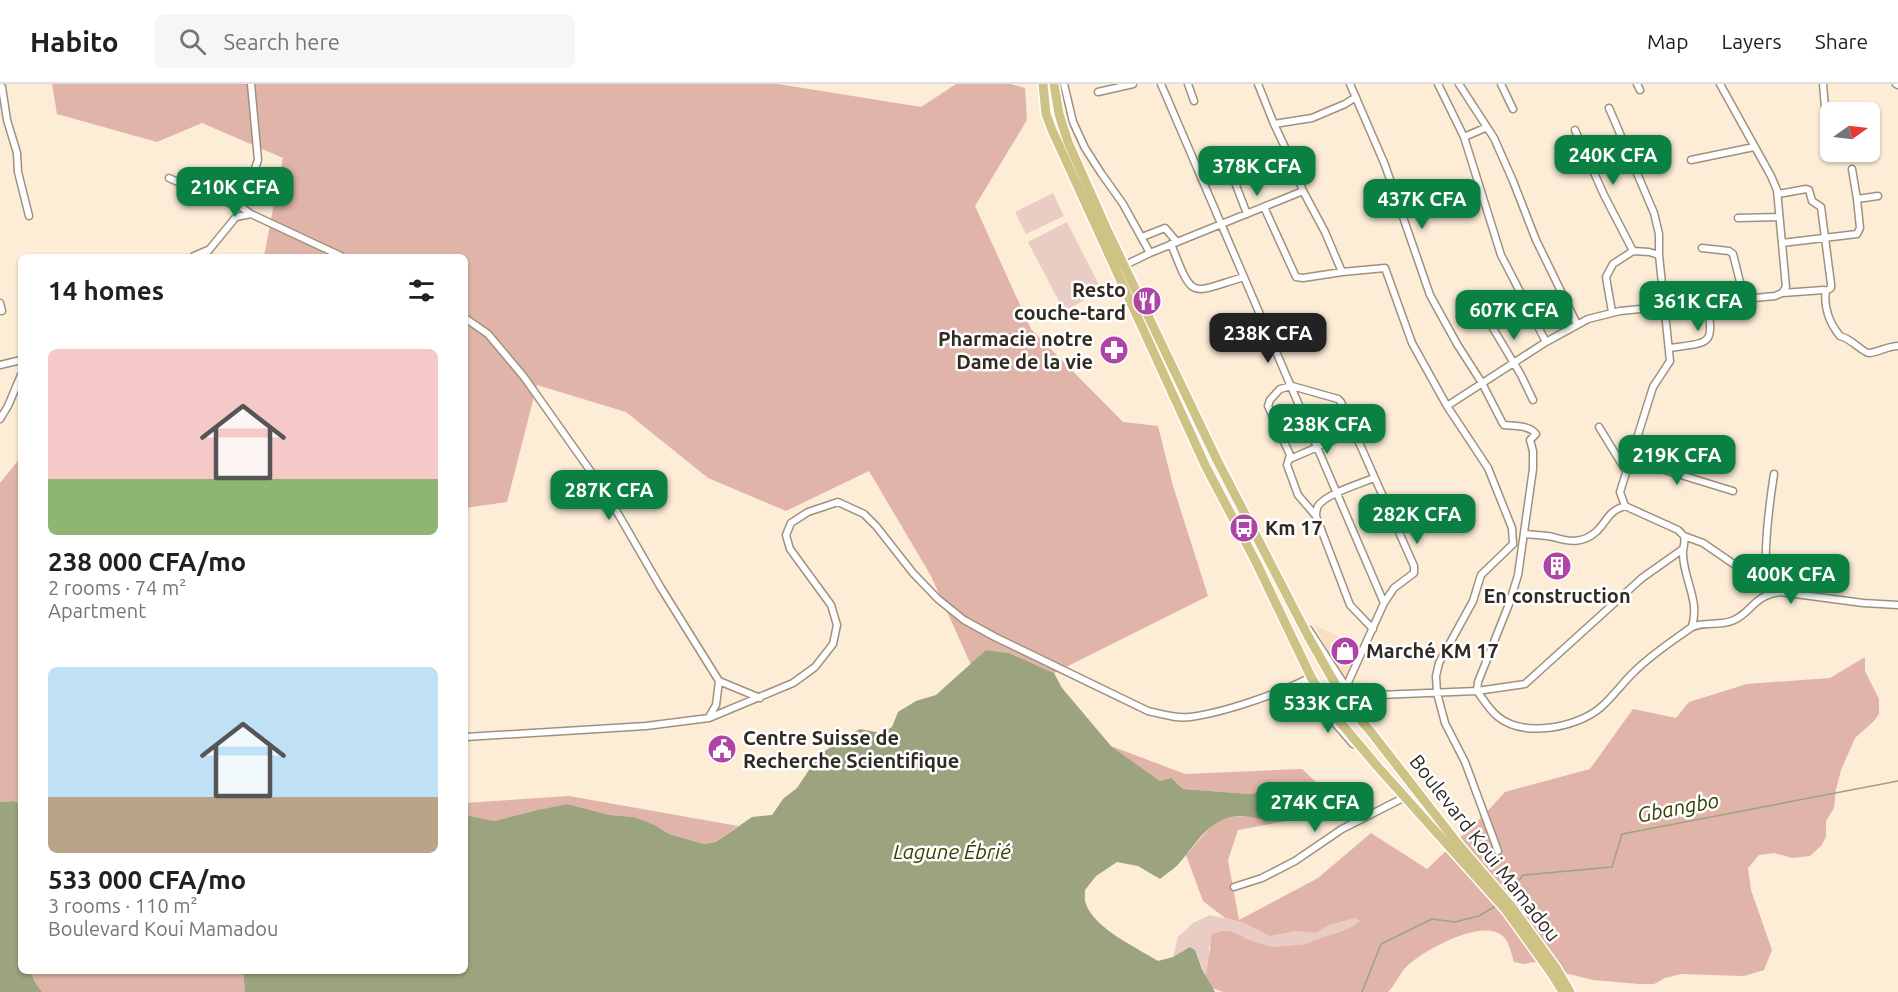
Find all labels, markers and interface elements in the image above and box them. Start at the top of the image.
search box [155,14,575,68]
icon: search [176,25,209,58]
text: Habito [30,26,119,57]
text: Search here [224,29,340,54]
text: Map [1647,29,1688,53]
text: Layers [1721,29,1782,53]
text: Share [1815,29,1868,53]
north arrow [1820,102,1880,162]
map controls [1820,102,1880,162]
pin: 240K CFA [1551,135,1675,186]
text: 240K CFA [1568,143,1658,166]
pin: 378K CFA [1195,146,1319,197]
text: 378K CFA [1212,154,1302,177]
pin: 210K CFA [173,167,297,218]
text: 210K CFA [190,175,280,198]
pin: 437K CFA [1360,179,1484,230]
text: 437K CFA [1377,187,1467,210]
icon: filters [405,274,438,307]
text: 14 homes [48,276,164,305]
place label: Resto couche-tard [1014,278,1126,324]
pin: 361K CFA [1636,281,1760,332]
restaurant icon: Resto couche-tard [1131,285,1163,317]
text: 361K CFA [1653,289,1743,312]
pin: 607K CFA [1452,290,1576,341]
text: 607K CFA [1469,298,1559,321]
pin: 238K CFA [1206,313,1330,364]
text: 238K CFA [1223,321,1313,344]
place label: Pharmacie notre Dame de la vie [938,327,1093,373]
pharmacy icon: Pharmacie notre Dame de la vie [1098,334,1130,366]
icon: home [189,388,297,496]
pin: 238K CFA [1265,404,1389,455]
text: 238K CFA [1282,412,1372,435]
pin: 219K CFA [1615,435,1739,486]
text: 219K CFA [1632,443,1722,466]
pin: 287K CFA [547,470,671,521]
text: 287K CFA [564,478,654,501]
pin: 282K CFA [1355,494,1479,545]
text: 282K CFA [1372,502,1462,525]
bus stop icon: Km 17 [1228,512,1260,544]
place label: Km 17 [1265,516,1323,539]
text: 238 000 CFA/mo [48,547,246,576]
building icon: En construction [1541,550,1573,582]
pin: 400K CFA [1729,554,1853,605]
text: 400K CFA [1746,562,1836,585]
text: 2 rooms · 74 m² [48,576,186,599]
place label: En construction [1483,584,1631,607]
text: Apartment [48,599,146,622]
shop icon: Marché KM 17 [1329,635,1361,667]
place label: Marché KM 17 [1366,639,1499,662]
pin: 533K CFA [1266,683,1390,734]
text: 533K CFA [1283,691,1373,714]
icon: home [189,706,297,814]
place label: Centre Suisse de Recherche Scientifique [743,726,959,772]
public building icon: Centre Suisse de Recherche Scientifique [706,733,738,765]
street label: Boulevard Koui Mamadou [1405,750,1565,946]
pin: 274K CFA [1253,782,1377,833]
water label: Gbangbo [1635,787,1721,827]
text: 274K CFA [1270,790,1360,813]
water label: Lagune Ébrié [893,839,1011,863]
text: 533 000 CFA/mo [48,865,246,894]
text: 3 rooms · 110 m² [48,894,198,917]
text: Boulevard Koui Mamadou [48,917,278,940]

